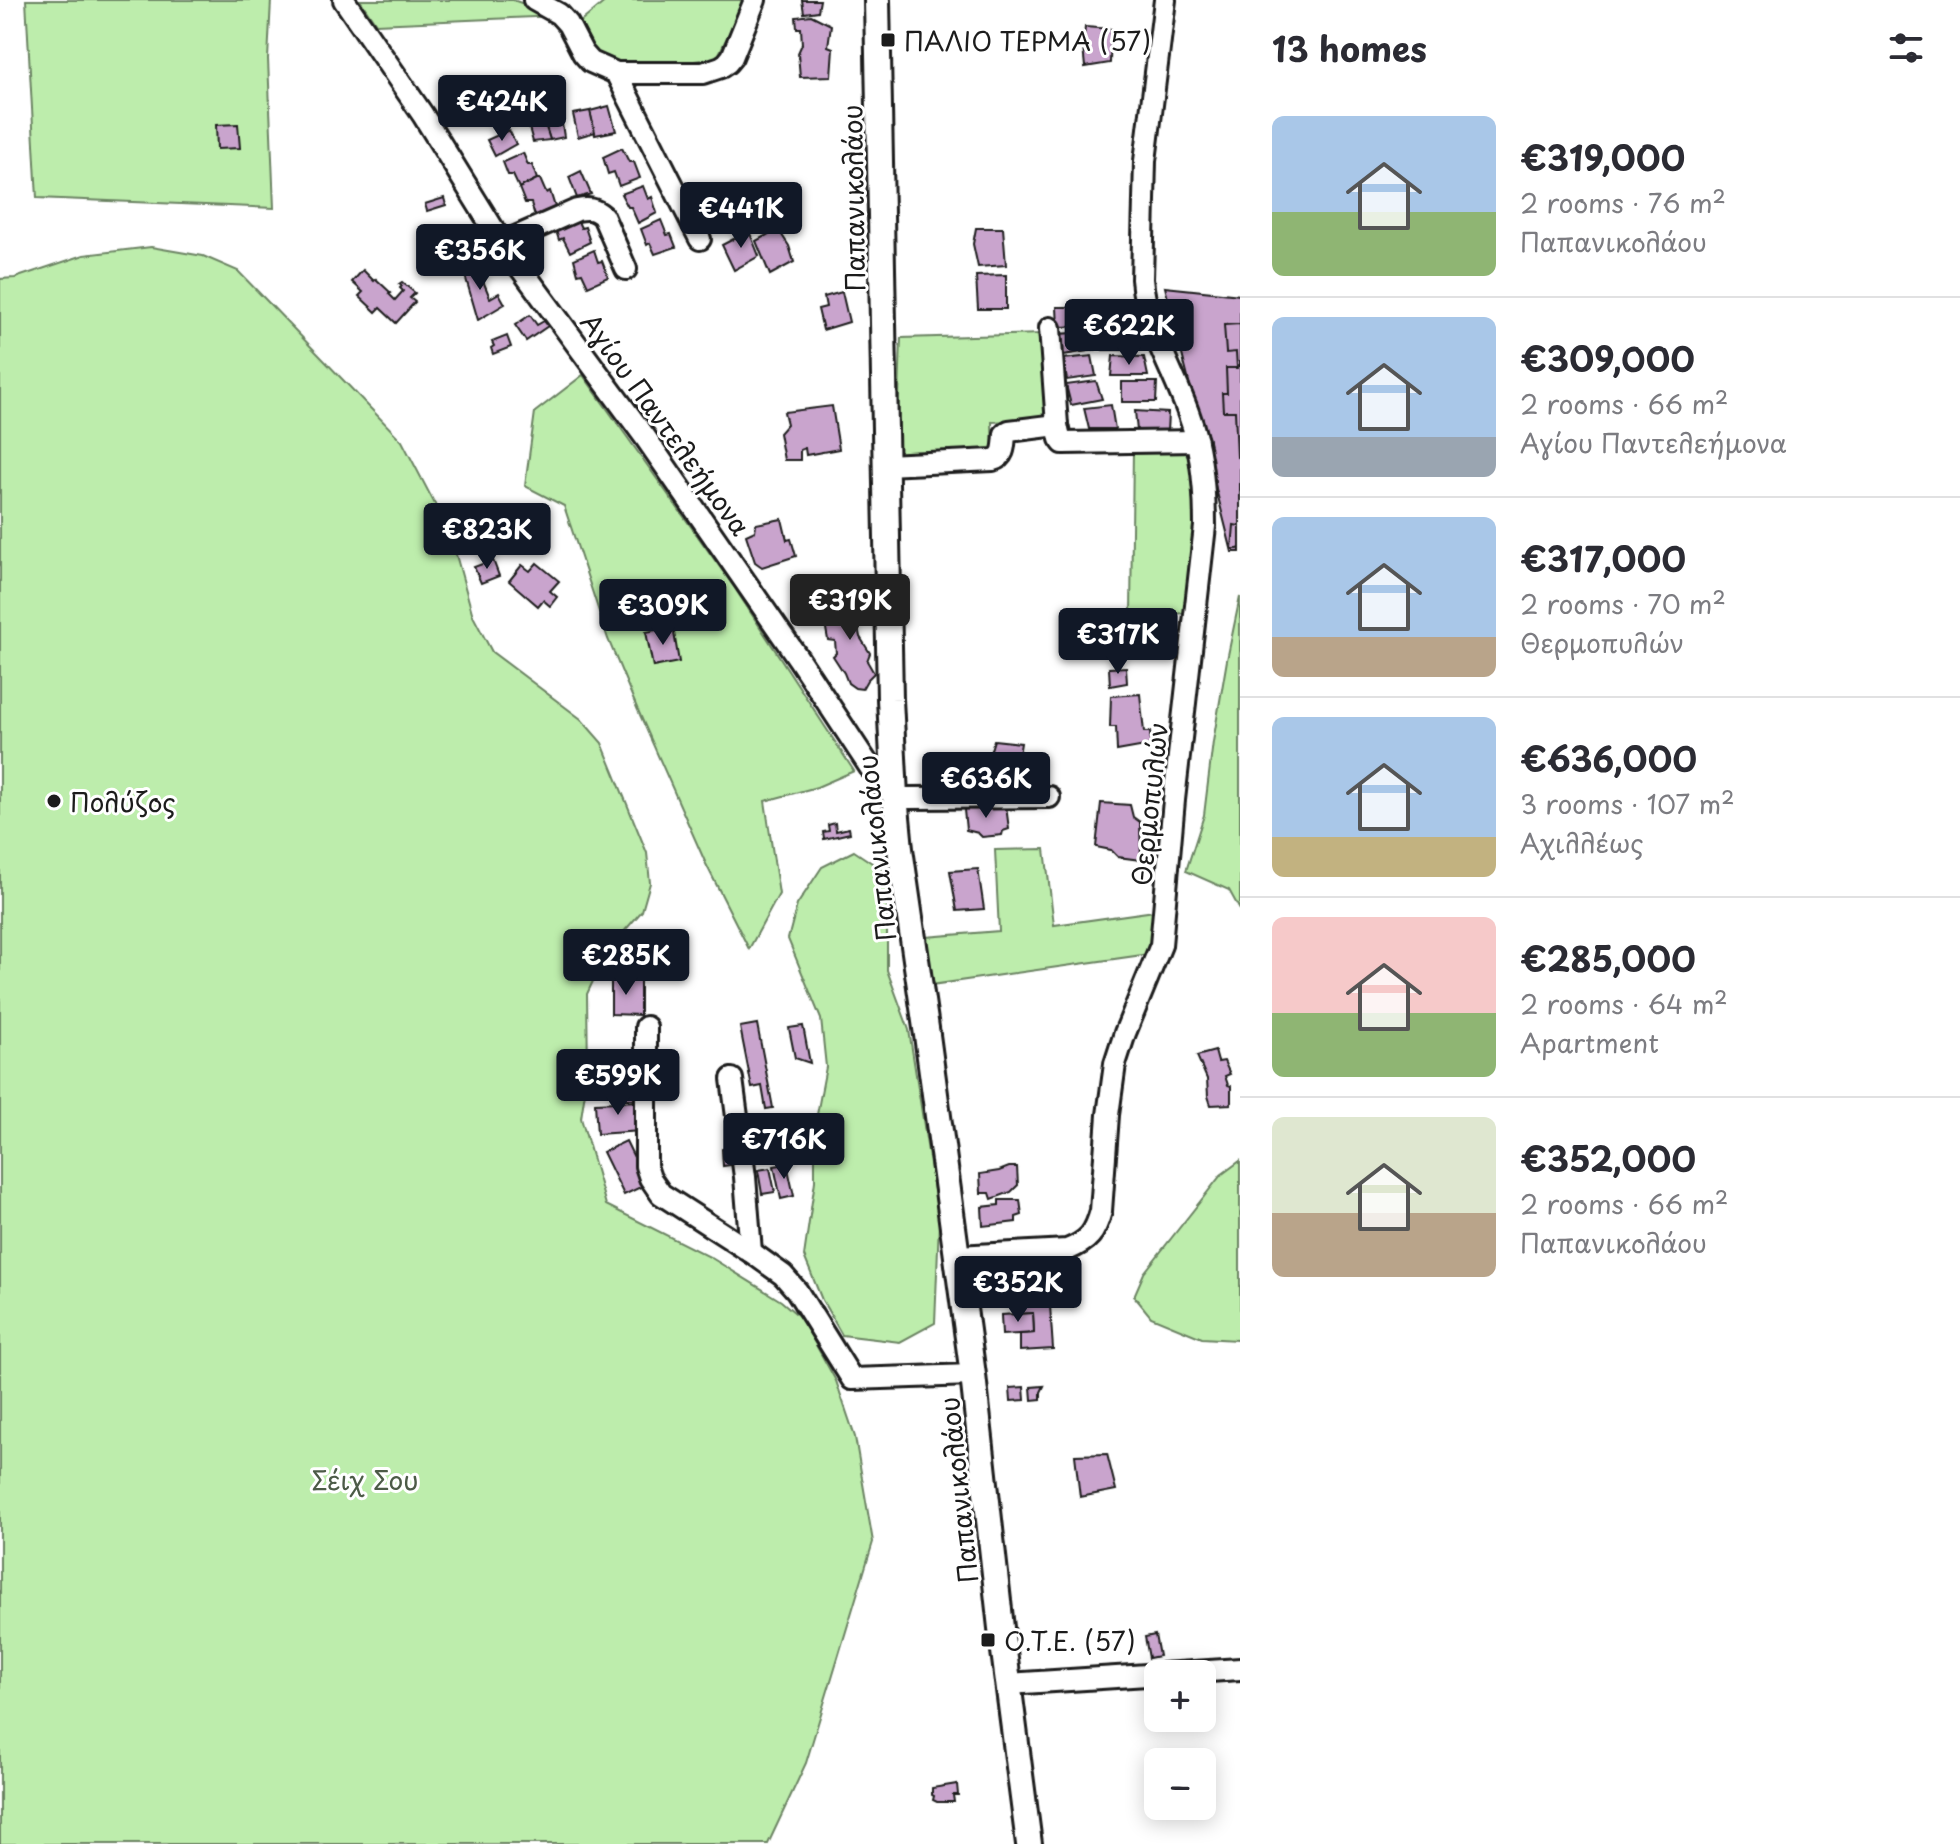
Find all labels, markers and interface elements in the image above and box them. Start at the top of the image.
place label: ΠΑΛΙΟ ΤΕΡΜΑ (57) [904,21,1151,60]
text: 13 homes [1272,22,1427,74]
icon: filters [1884,26,1928,70]
marker: ΠΑΛΙΟ ΤΕΡΜΑ (57) [879,31,897,49]
pin: €424K [446,75,558,143]
text: €424K [456,81,548,120]
street label: Παπανικολάου [832,104,874,292]
text: €319,000 [1520,131,1685,183]
icon: home [1336,148,1432,244]
pin: €441K [685,182,797,250]
text: 2 rooms · 76 m² [1520,183,1726,222]
text: €441K [698,188,784,227]
text: Παπανικολάου [1520,222,1707,261]
pin: €356K [424,224,536,292]
text: €356K [434,230,526,269]
pin: €622K [1073,299,1185,367]
street label: Αγίου Παντελεήμονα [572,305,760,543]
text: €622K [1083,305,1175,344]
text: €309,000 [1520,332,1695,384]
icon: home [1336,349,1432,445]
text: 2 rooms · 66 m² [1520,384,1729,423]
text: Αγίου Παντελεήμονα [1520,423,1787,462]
pin: €823K [431,503,543,571]
text: €823K [442,509,532,548]
text: €317,000 [1520,532,1686,584]
icon: home [1336,549,1432,645]
pin: €319K [794,574,906,642]
pin: €309K [607,579,719,647]
text: €319K [808,580,892,619]
text: 2 rooms · 70 m² [1520,584,1726,623]
text: €309K [617,585,709,624]
pin: €317K [1062,608,1174,676]
text: €317K [1077,614,1159,653]
text: Θερμοπυλών [1520,623,1684,662]
street label: Θερμοπυλών [1121,720,1177,888]
text: €636,000 [1520,732,1697,784]
icon: home [1336,749,1432,845]
pin: €636K [930,752,1042,820]
street label: Παπανικολάου [847,753,905,943]
text: €636K [940,758,1032,797]
place label: Πολύζος [70,782,176,821]
text: 3 rooms · 107 m² [1520,784,1735,823]
marker: Πολύζος [45,792,63,810]
text: Αχιλλέως [1520,823,1643,862]
pin: €285K [570,929,682,997]
text: €285,000 [1520,932,1696,984]
text: €285K [581,935,671,974]
icon: home [1336,949,1432,1045]
text: 2 rooms · 64 m² [1520,984,1728,1023]
text: Apartment [1520,1023,1659,1062]
pin: €599K [562,1049,674,1117]
text: €599K [574,1055,662,1094]
pin: €716K [728,1113,840,1181]
text: €716K [741,1119,827,1158]
text: €352,000 [1520,1132,1696,1184]
icon: home [1336,1149,1432,1245]
text: 2 rooms · 66 m² [1520,1184,1729,1223]
text: Παπανικολάου [1520,1223,1707,1262]
pin: €352K [962,1256,1074,1324]
text: €352K [973,1262,1063,1301]
street label: Παπανικολάου [929,1395,987,1585]
park label: Σέιχ Σου [311,1460,419,1499]
place label: Ο.Τ.Ε. (57) [1004,1621,1136,1660]
marker: Ο.Τ.Ε. (57) [979,1631,997,1649]
map controls [1144,1660,1216,1820]
button: + [1144,1660,1216,1732]
button: − [1144,1748,1216,1820]

